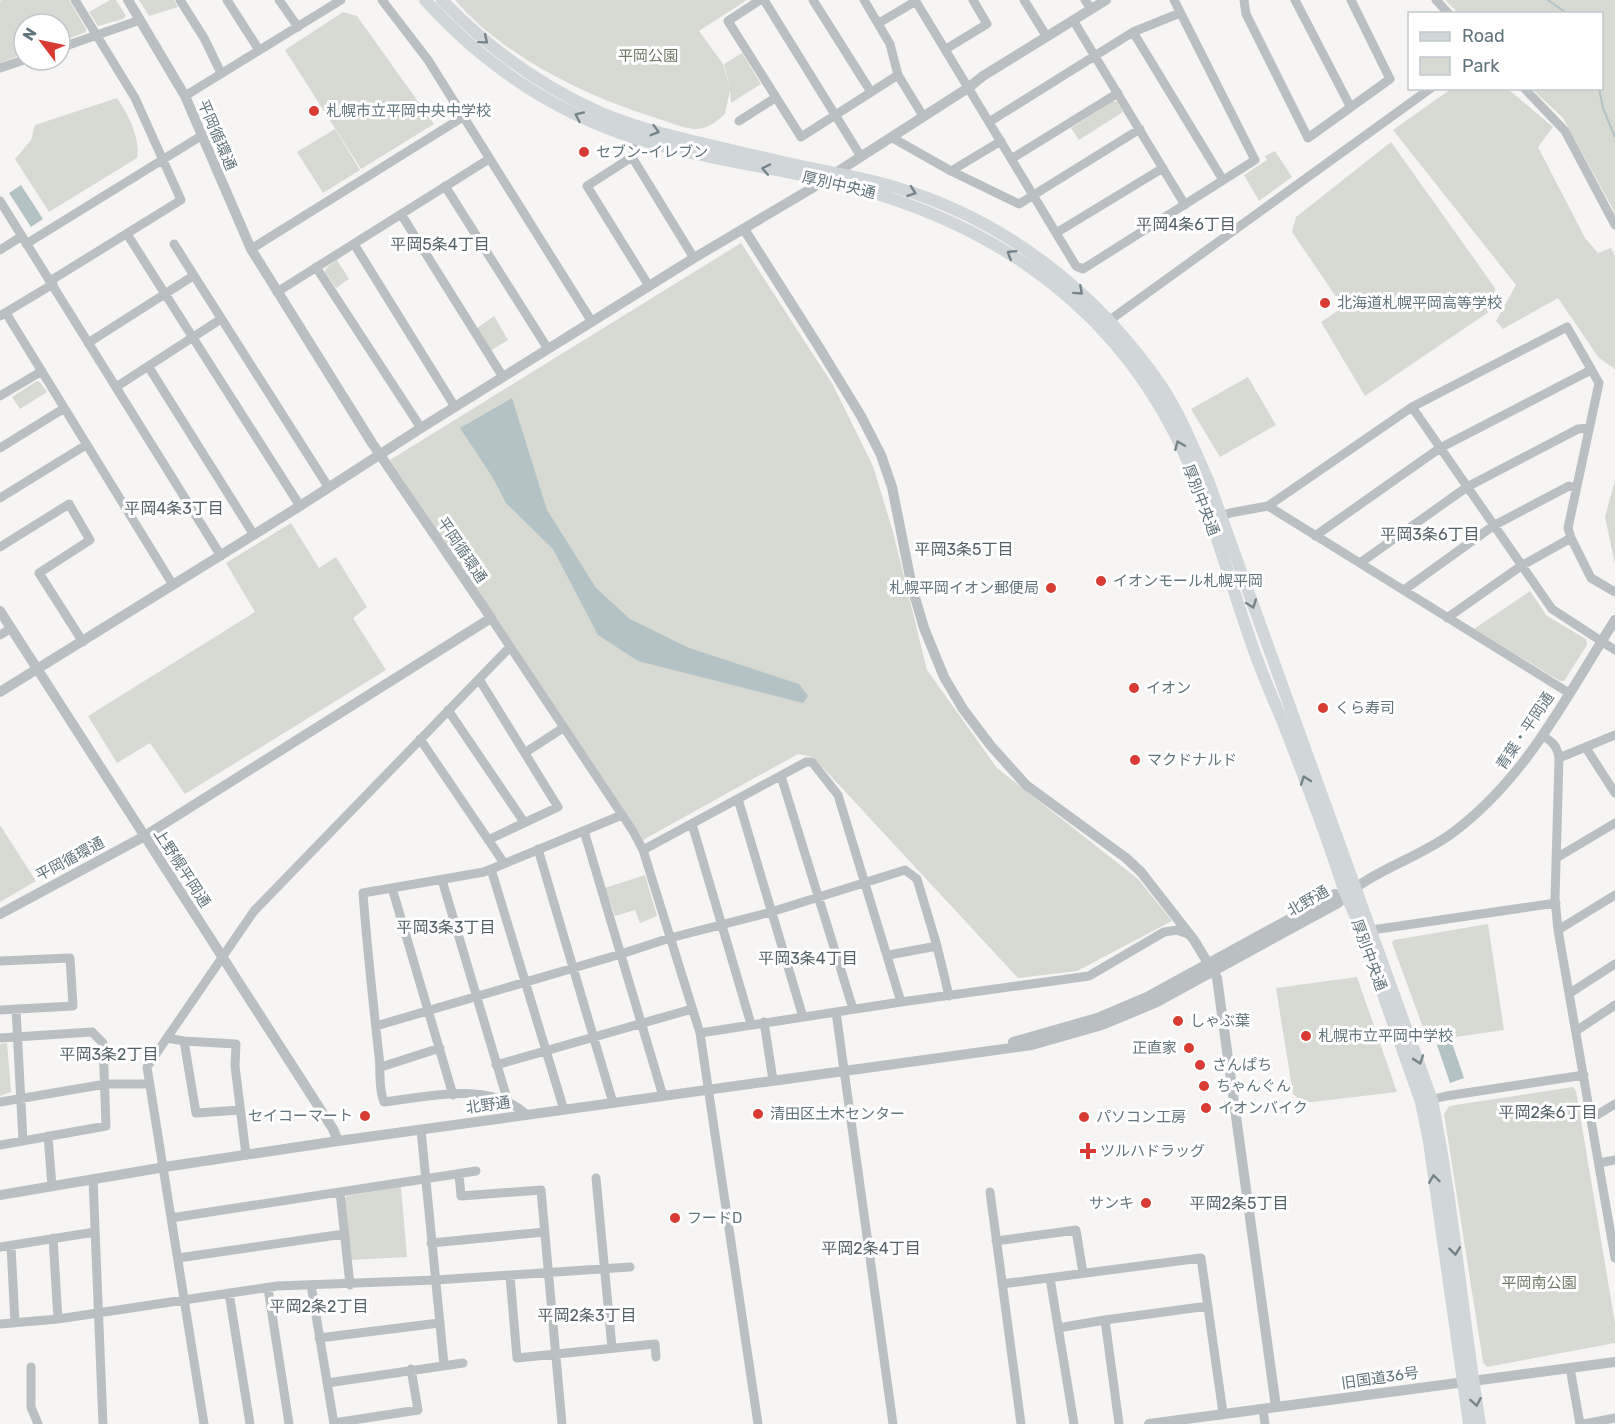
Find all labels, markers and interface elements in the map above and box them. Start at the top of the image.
north arrow [12,12,72,72]
legend [1408,12,1603,90]
text: N [19,24,41,44]
text: Road [1462,25,1505,47]
one-way arrow [477,33,488,44]
park label: 平岡公園 [618,47,678,65]
text: Park [1462,55,1500,77]
street label: 平岡循環通 [194,97,240,173]
place label: 札幌市立平岡中央中学校 [326,102,491,120]
marker: 札幌市立平岡中央中学校 [307,104,321,118]
one-way arrow [575,111,586,123]
one-way arrow [649,124,660,136]
place label: セブン-イレブン [596,143,708,161]
marker: セブン-イレブン [577,145,591,159]
one-way arrow [762,163,772,176]
street label: 厚別中央通 [800,168,878,202]
one-way arrow [906,185,917,198]
district label: 平岡4条6丁目 [1136,215,1236,234]
district label: 平岡5条4丁目 [390,235,490,254]
one-way arrow [1007,250,1018,261]
one-way arrow [1072,284,1082,295]
place label: 北海道札幌平岡高等学校 [1337,294,1502,312]
marker: 北海道札幌平岡高等学校 [1318,296,1332,310]
one-way arrow [1175,440,1187,451]
street label: 厚別中央通 [1179,462,1223,538]
district label: 平岡4条3丁目 [124,499,224,518]
street label: 平岡循環通 [434,514,490,586]
district label: 平岡3条6丁目 [1380,525,1480,544]
district label: 平岡3条5丁目 [914,540,1014,559]
place label: イオンモール札幌平岡 [1113,572,1263,590]
marker: イオンモール札幌平岡 [1094,574,1108,588]
place label: 札幌平岡イオン郵便局 [889,579,1039,597]
marker: 札幌平岡イオン郵便局 [1044,581,1058,595]
one-way arrow [1245,598,1257,609]
place label: イオン [1146,679,1191,697]
marker: イオン [1127,681,1141,695]
street label: 青葉・平岡通 [1492,689,1558,773]
place label: くら寿司 [1335,699,1395,717]
marker: くら寿司 [1316,701,1330,715]
place label: マクドナルド [1147,751,1237,769]
marker: マクドナルド [1128,753,1142,767]
one-way arrow [1299,776,1312,786]
street label: 上野幌平岡通 [150,825,214,911]
street label: 平岡循環通 [33,833,107,885]
street label: 北野通 [1284,882,1332,920]
street label: 厚別中央通 [1348,917,1390,993]
district label: 平岡3条3丁目 [396,918,496,937]
district label: 平岡3条4丁目 [758,949,858,968]
place label: しゃぶ葉 [1190,1012,1250,1030]
marker: しゃぶ葉 [1171,1014,1185,1028]
place label: 札幌市立平岡中学校 [1318,1027,1453,1045]
marker: 札幌市立平岡中学校 [1299,1029,1313,1043]
place label: 正直家 [1132,1039,1177,1057]
marker: 正直家 [1182,1041,1196,1055]
district label: 平岡3条2丁目 [59,1045,159,1064]
one-way arrow [1411,1054,1424,1065]
place label: さんぱち [1212,1056,1272,1074]
marker: さんぱち [1193,1058,1207,1072]
place label: ちゃんぐん [1216,1077,1291,1095]
marker: ちゃんぐん [1197,1079,1211,1093]
street label: 北野通 [464,1093,512,1117]
place label: イオンバイク [1218,1099,1308,1117]
marker: イオンバイク [1199,1101,1213,1115]
district label: 平岡2条6丁目 [1498,1103,1598,1122]
place label: 清田区土木センター [770,1105,905,1123]
place label: セイコーマート [248,1107,353,1125]
marker: 清田区土木センター [751,1107,765,1121]
place label: パソコン工房 [1096,1108,1186,1126]
marker: セイコーマート [358,1109,372,1123]
marker: パソコン工房 [1077,1110,1091,1124]
place label: ツルハドラッグ [1100,1142,1205,1160]
marker: ツルハドラッグ [1081,1144,1095,1158]
one-way arrow [1428,1174,1440,1183]
place label: サンキ [1089,1194,1134,1212]
district label: 平岡2条5丁目 [1190,1194,1288,1213]
marker: サンキ [1139,1196,1153,1210]
place label: フードD [687,1209,742,1227]
marker: フードD [668,1211,682,1225]
district label: 平岡2条4丁目 [821,1239,921,1258]
one-way arrow [1448,1247,1461,1256]
park label: 平岡南公園 [1501,1274,1577,1292]
district label: 平岡2条2丁目 [270,1297,368,1316]
district label: 平岡2条3丁目 [537,1306,637,1325]
street label: 旧国道36号 [1340,1364,1420,1392]
one-way arrow [1470,1398,1482,1407]

